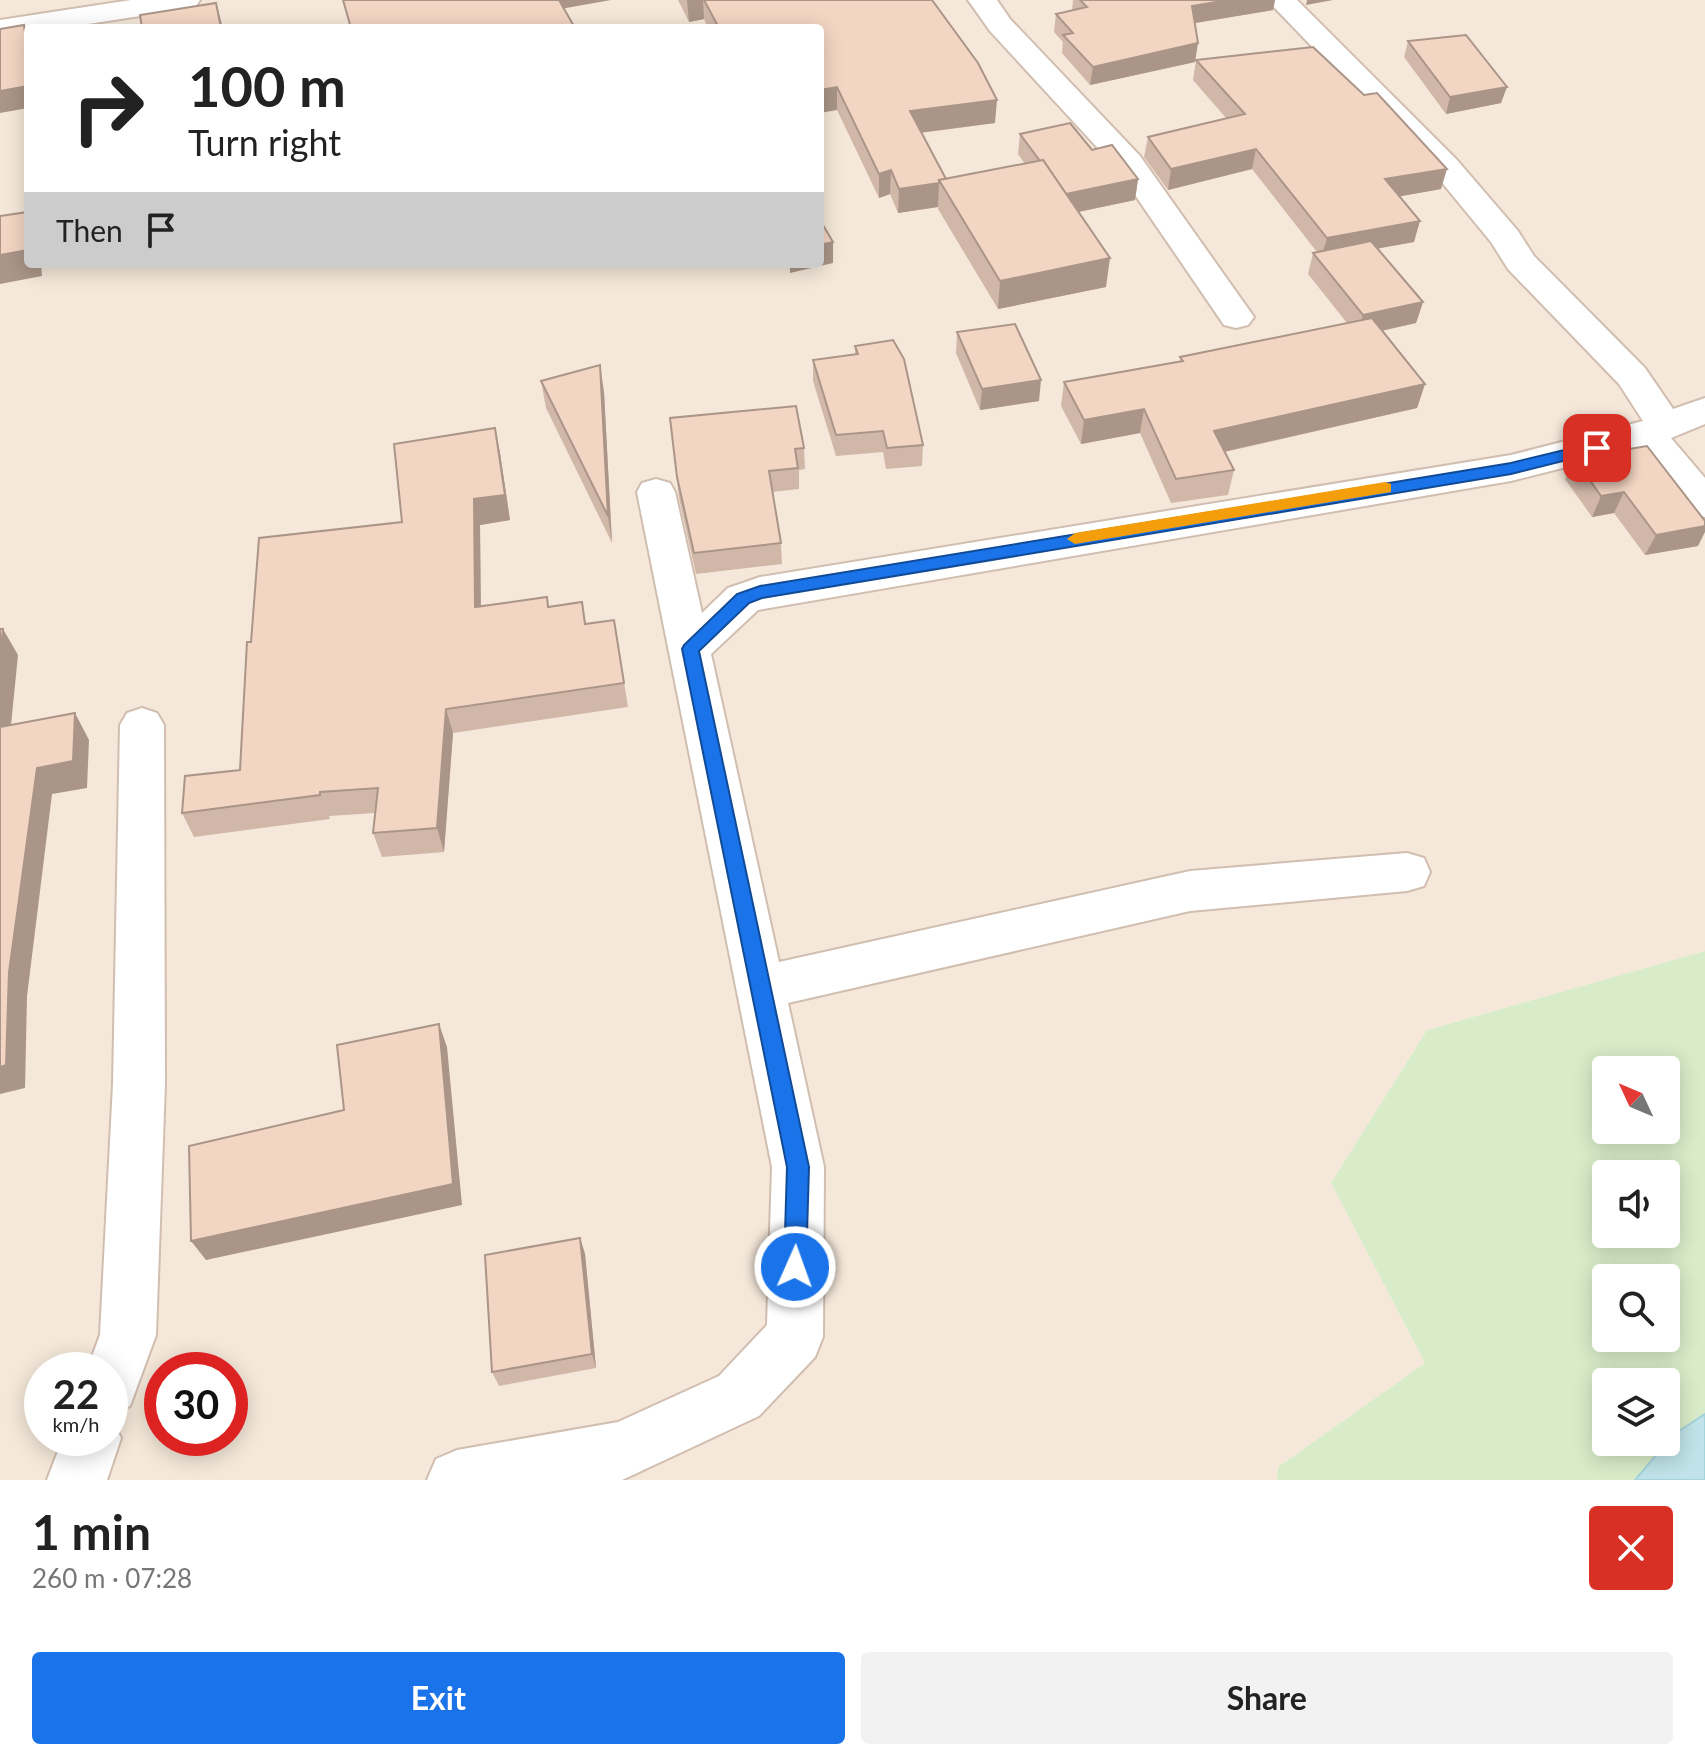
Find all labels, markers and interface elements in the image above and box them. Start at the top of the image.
text: 100 m [188,52,346,119]
icon: right [56,56,160,160]
text: Turn right [188,120,341,164]
icon: arrive [139,208,183,252]
text: Then [56,212,123,248]
pin [1563,414,1631,482]
icon: arrive [1575,426,1619,470]
north arrow [1592,1056,1680,1144]
map controls [1592,1056,1680,1456]
button: sound [1592,1160,1680,1248]
position arrow [753,1225,837,1309]
button: search [1592,1264,1680,1352]
speed limit sign: 30 [144,1352,248,1456]
button: layers [1592,1368,1680,1456]
text: 22 [53,1370,99,1418]
text: km/h [53,1412,99,1436]
text: 1 min [32,1503,151,1560]
button: close [1589,1506,1673,1590]
text: 260 m · 07:28 [32,1562,192,1594]
button: Exit [32,1652,845,1744]
button: Share [861,1652,1673,1744]

